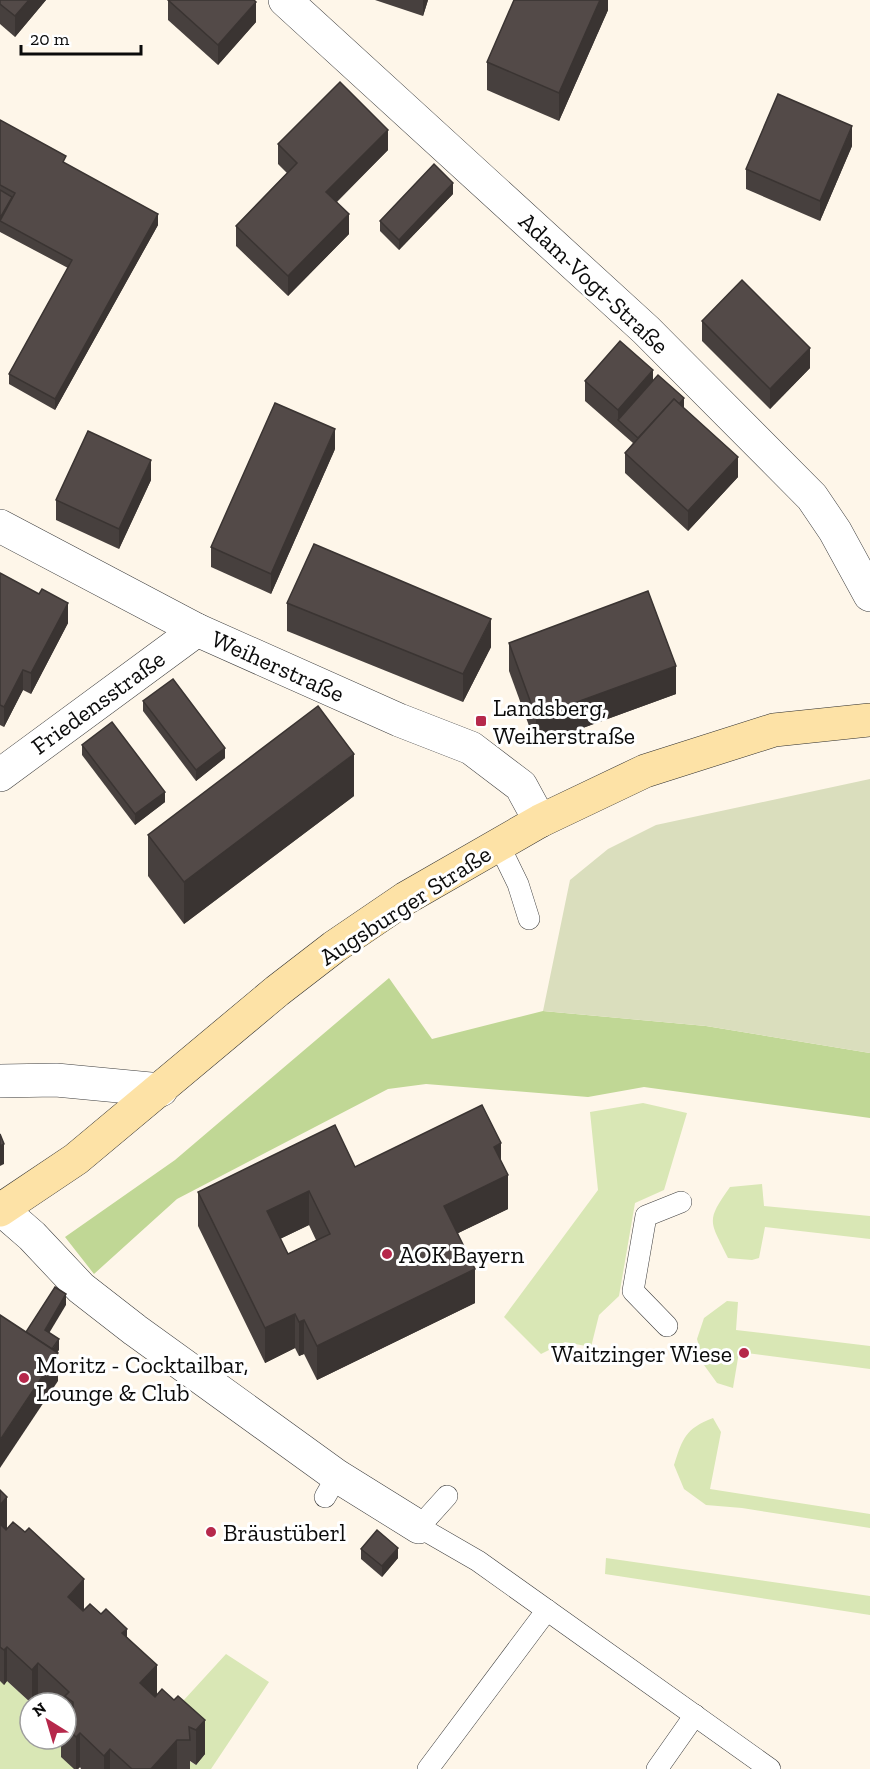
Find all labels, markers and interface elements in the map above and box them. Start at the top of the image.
scale bar [21,18,141,56]
text: 20 m [30,28,70,50]
street label: Adam-Vogt-Straße [513,206,675,360]
street label: Weiherstraße [207,624,349,708]
street label: Friedensstraße [25,644,171,760]
place label: Landsberg, Weiherstraße [493,693,635,750]
marker: Landsberg, Weiherstraße [474,714,488,728]
street label: Augsburger Straße [314,839,496,971]
place label: AOK Bayern [399,1240,525,1269]
marker: AOK Bayern [380,1247,394,1261]
place label: Waitzinger Wiese [551,1339,732,1368]
marker: Waitzinger Wiese [737,1346,751,1360]
place label: Moritz - Cocktailbar, Lounge & Club [36,1350,249,1407]
marker: Moritz - Cocktailbar, Lounge & Club [17,1371,31,1385]
place label: Bräustüberl [223,1518,346,1547]
marker: Bräustüberl [204,1525,218,1539]
north arrow [18,1691,78,1751]
text: N [29,1698,50,1721]

